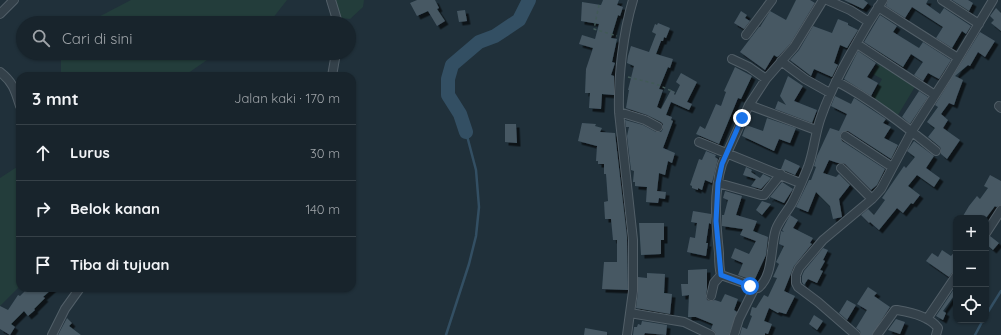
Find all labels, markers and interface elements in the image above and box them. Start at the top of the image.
search box [16,16,356,60]
icon: search [30,27,52,49]
text: Cari di sini [62,29,133,48]
text: 3 mnt [32,88,79,109]
text: Jalan kaki · 170 m [234,90,340,106]
route end [733,109,751,127]
icon: ahead [32,142,54,164]
text: Lurus [70,143,110,162]
text: 30 m [310,145,340,161]
icon: right [32,198,54,220]
text: Belok kanan [70,199,160,218]
text: 140 m [305,201,340,217]
map controls [953,215,989,323]
button: + [953,215,989,251]
button: − [953,251,989,287]
icon: arrive [32,254,54,276]
text: Tiba di tujuan [70,255,169,274]
route start [741,277,759,295]
button: locate [953,287,989,323]

